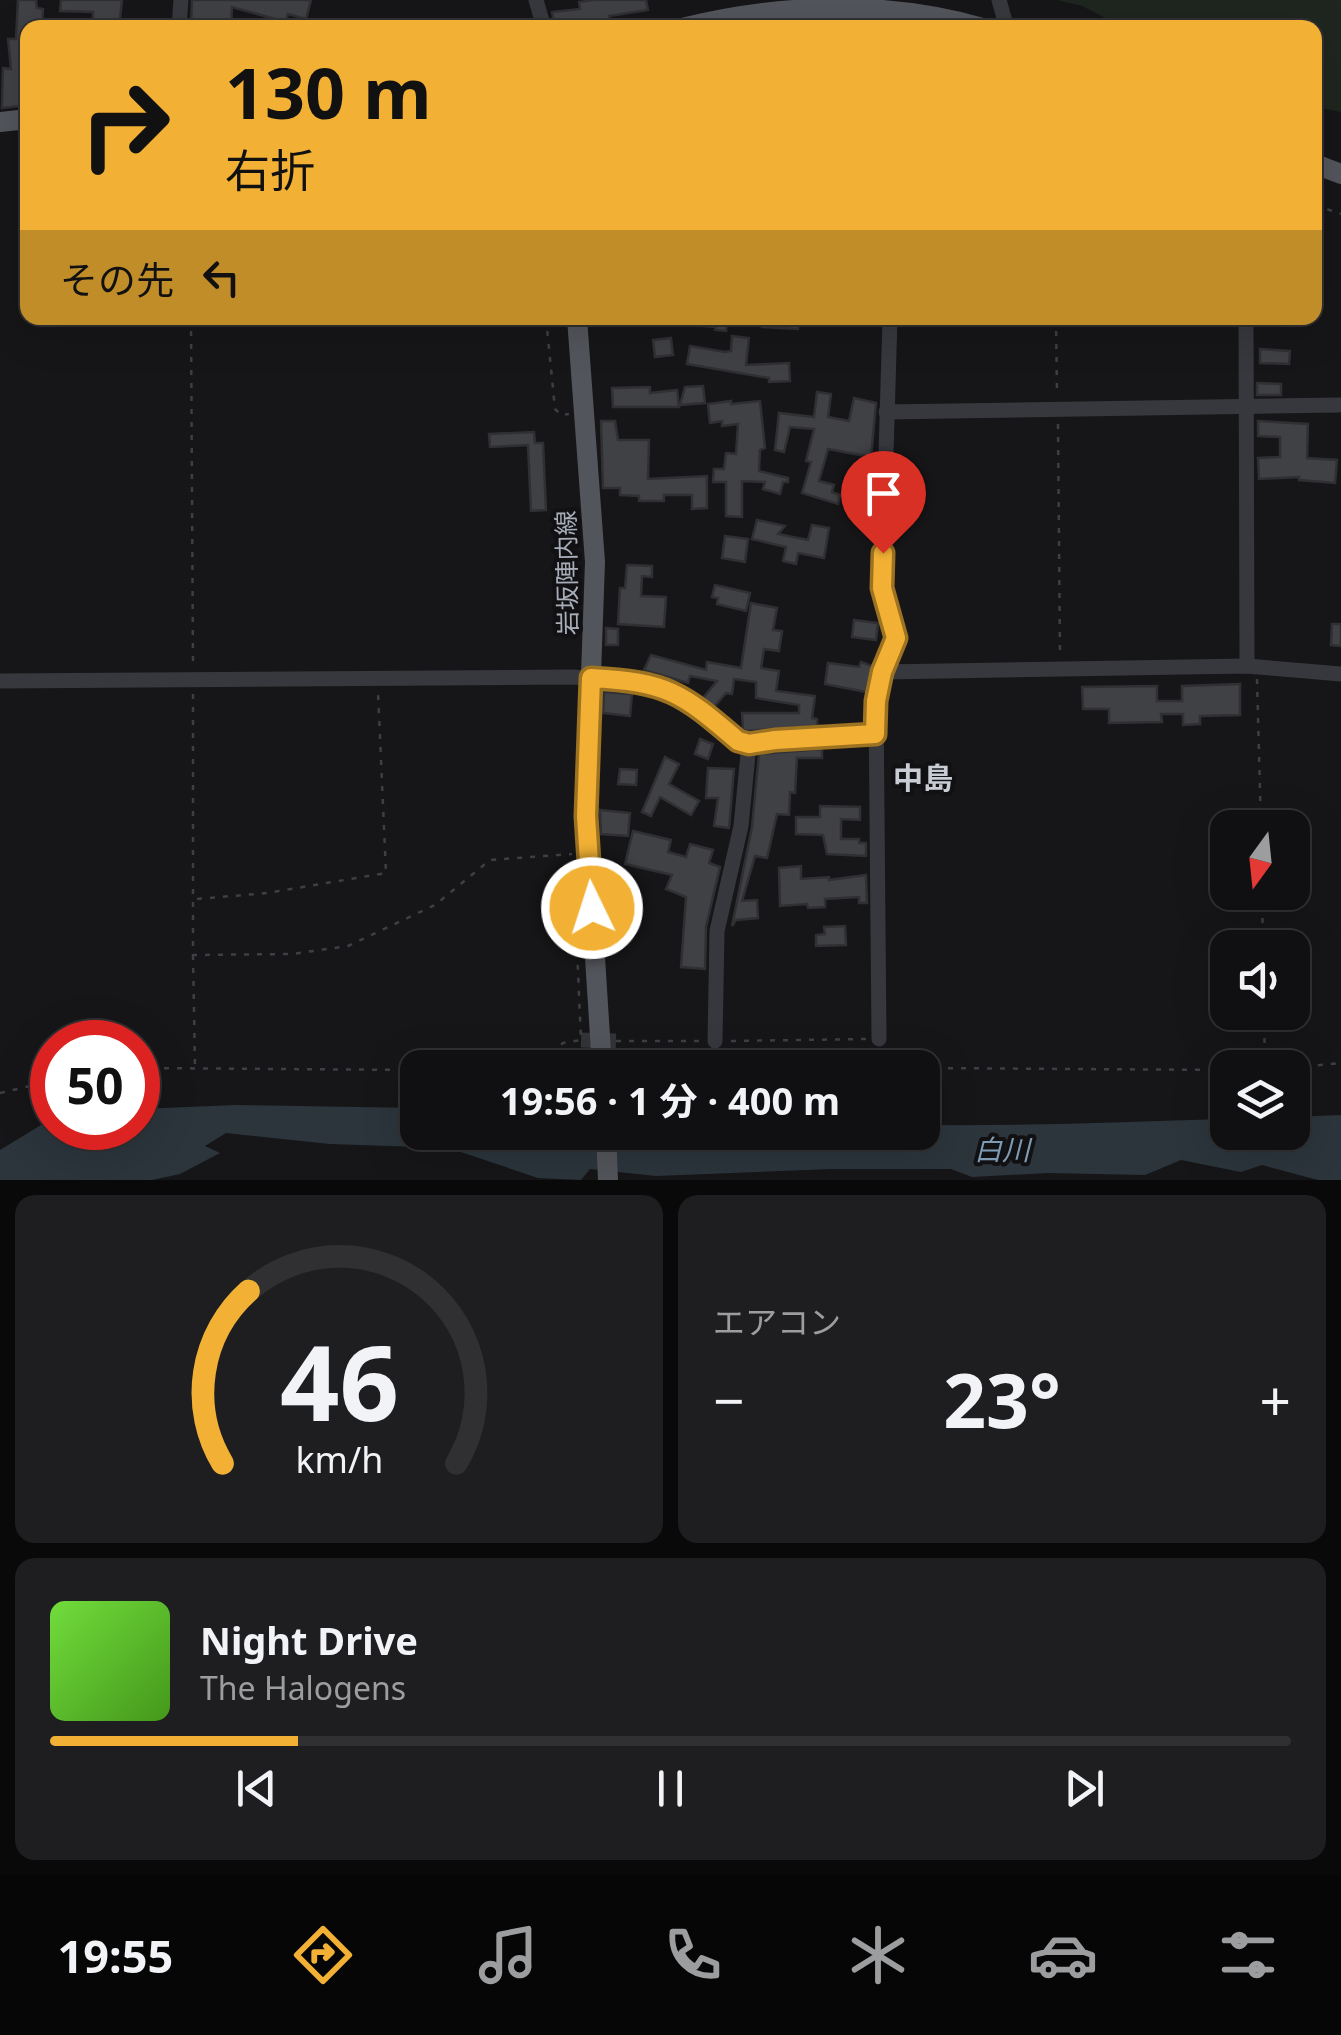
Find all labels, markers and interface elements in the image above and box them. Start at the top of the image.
text: 130 m [225,44,432,140]
icon: right [60,60,190,190]
text: 右折 [225,139,315,200]
icon: left [194,250,249,305]
text: その先 [60,253,174,305]
pin [841,451,926,554]
icon: arrive [856,466,911,521]
street label: 岩坂陣内線 [548,510,584,636]
district label: 中島 [893,757,953,798]
north arrow [1210,810,1310,910]
map controls [1210,810,1310,1150]
position arrow [540,856,644,960]
button: sound [1210,930,1310,1030]
speed limit sign: 50 [30,1020,160,1150]
button: layers [1210,1050,1310,1150]
text: 19:56 · 1 分 · 400 m [500,1074,840,1126]
water label: 白川 [974,1130,1033,1168]
text: エアコン [713,1300,841,1343]
text: 46 [280,1310,398,1451]
text: 23° [943,1348,1061,1450]
text: − [713,1362,744,1437]
text: + [1260,1362,1291,1437]
text: km/h [295,1435,383,1483]
text: Night Drive [200,1614,418,1666]
text: The Halogens [200,1666,406,1709]
icon: previous [229,1761,284,1816]
icon: pause [643,1761,698,1816]
icon: next [1057,1761,1112,1816]
icon: directions [288,1920,358,1990]
icon: music [473,1920,543,1990]
icon: phone [658,1920,728,1990]
icon: climate [843,1920,913,1990]
icon: car [1028,1920,1098,1990]
icon: filters [1213,1920,1283,1990]
text: 19:55 [58,1925,173,1986]

